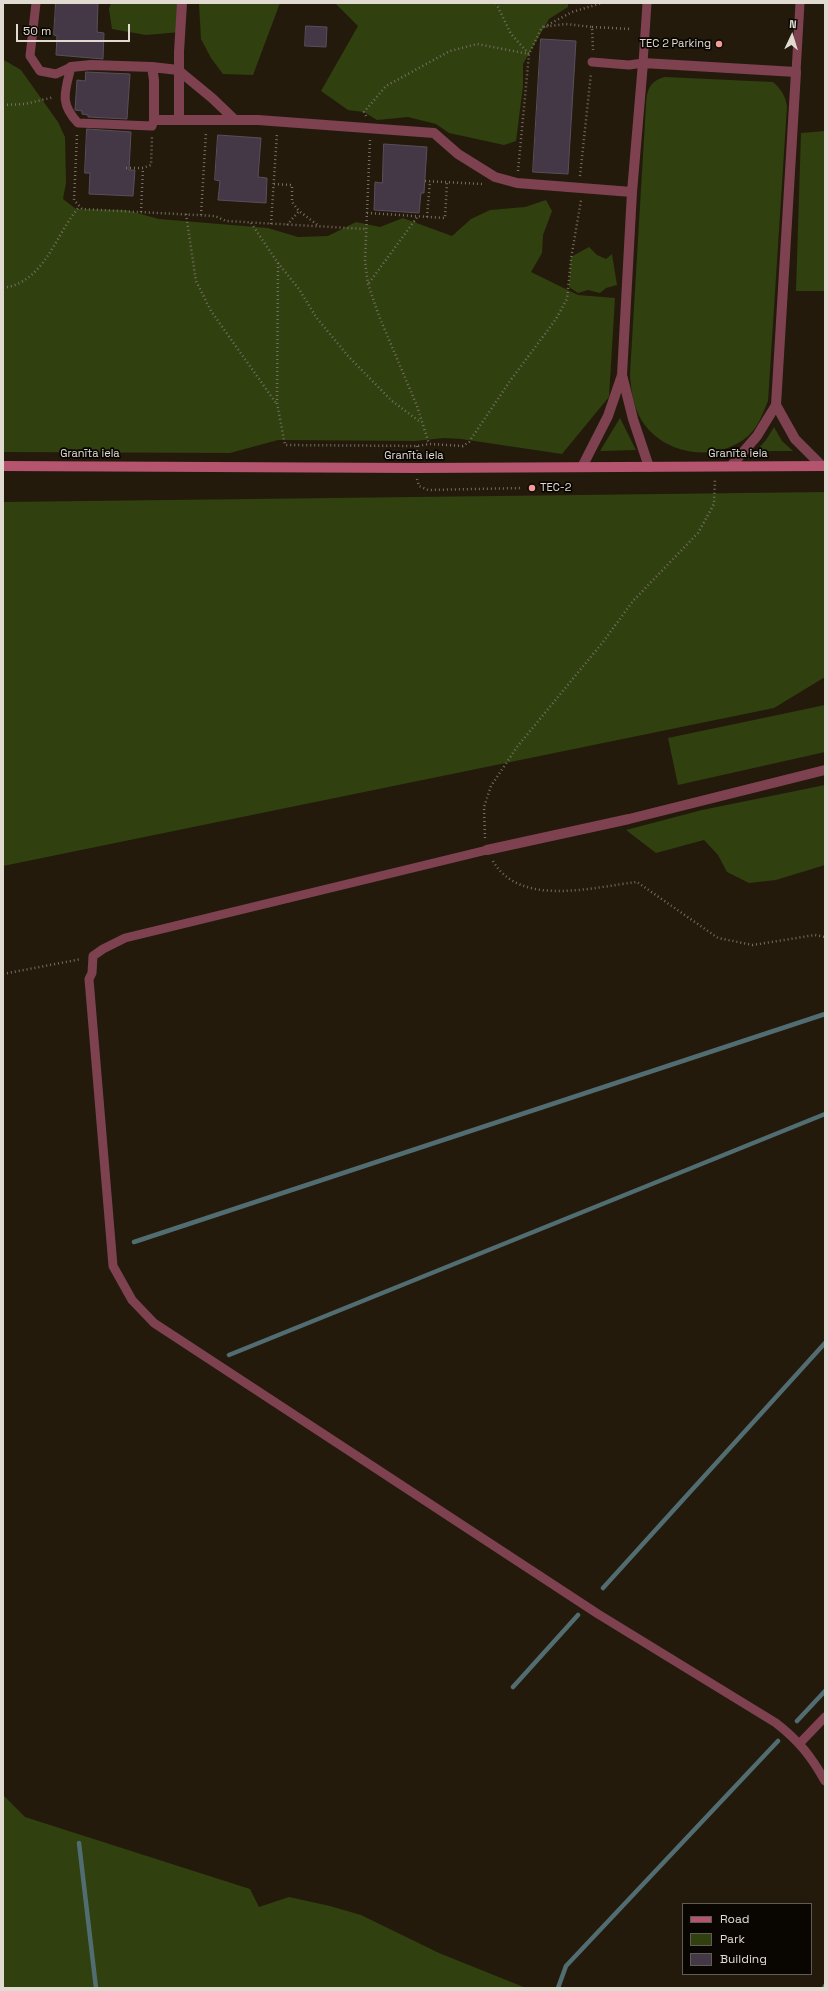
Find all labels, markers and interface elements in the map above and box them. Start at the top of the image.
scale bar [18,16,132,42]
north arrow [772,16,812,56]
text: N [789,17,797,31]
text: 50 m [23,23,51,39]
place label: TEC 2 Parking [640,37,711,51]
marker: TEC 2 Parking [714,39,724,49]
street label: Granīta iela [60,447,120,461]
street label: Granīta iela [708,447,768,461]
street label: Granīta iela [384,449,444,463]
place label: TEC-2 [540,481,571,495]
marker: TEC-2 [527,483,537,493]
legend [682,1903,812,1975]
text: Road [720,1911,749,1927]
text: Park [720,1931,745,1947]
text: Building [720,1951,767,1967]

